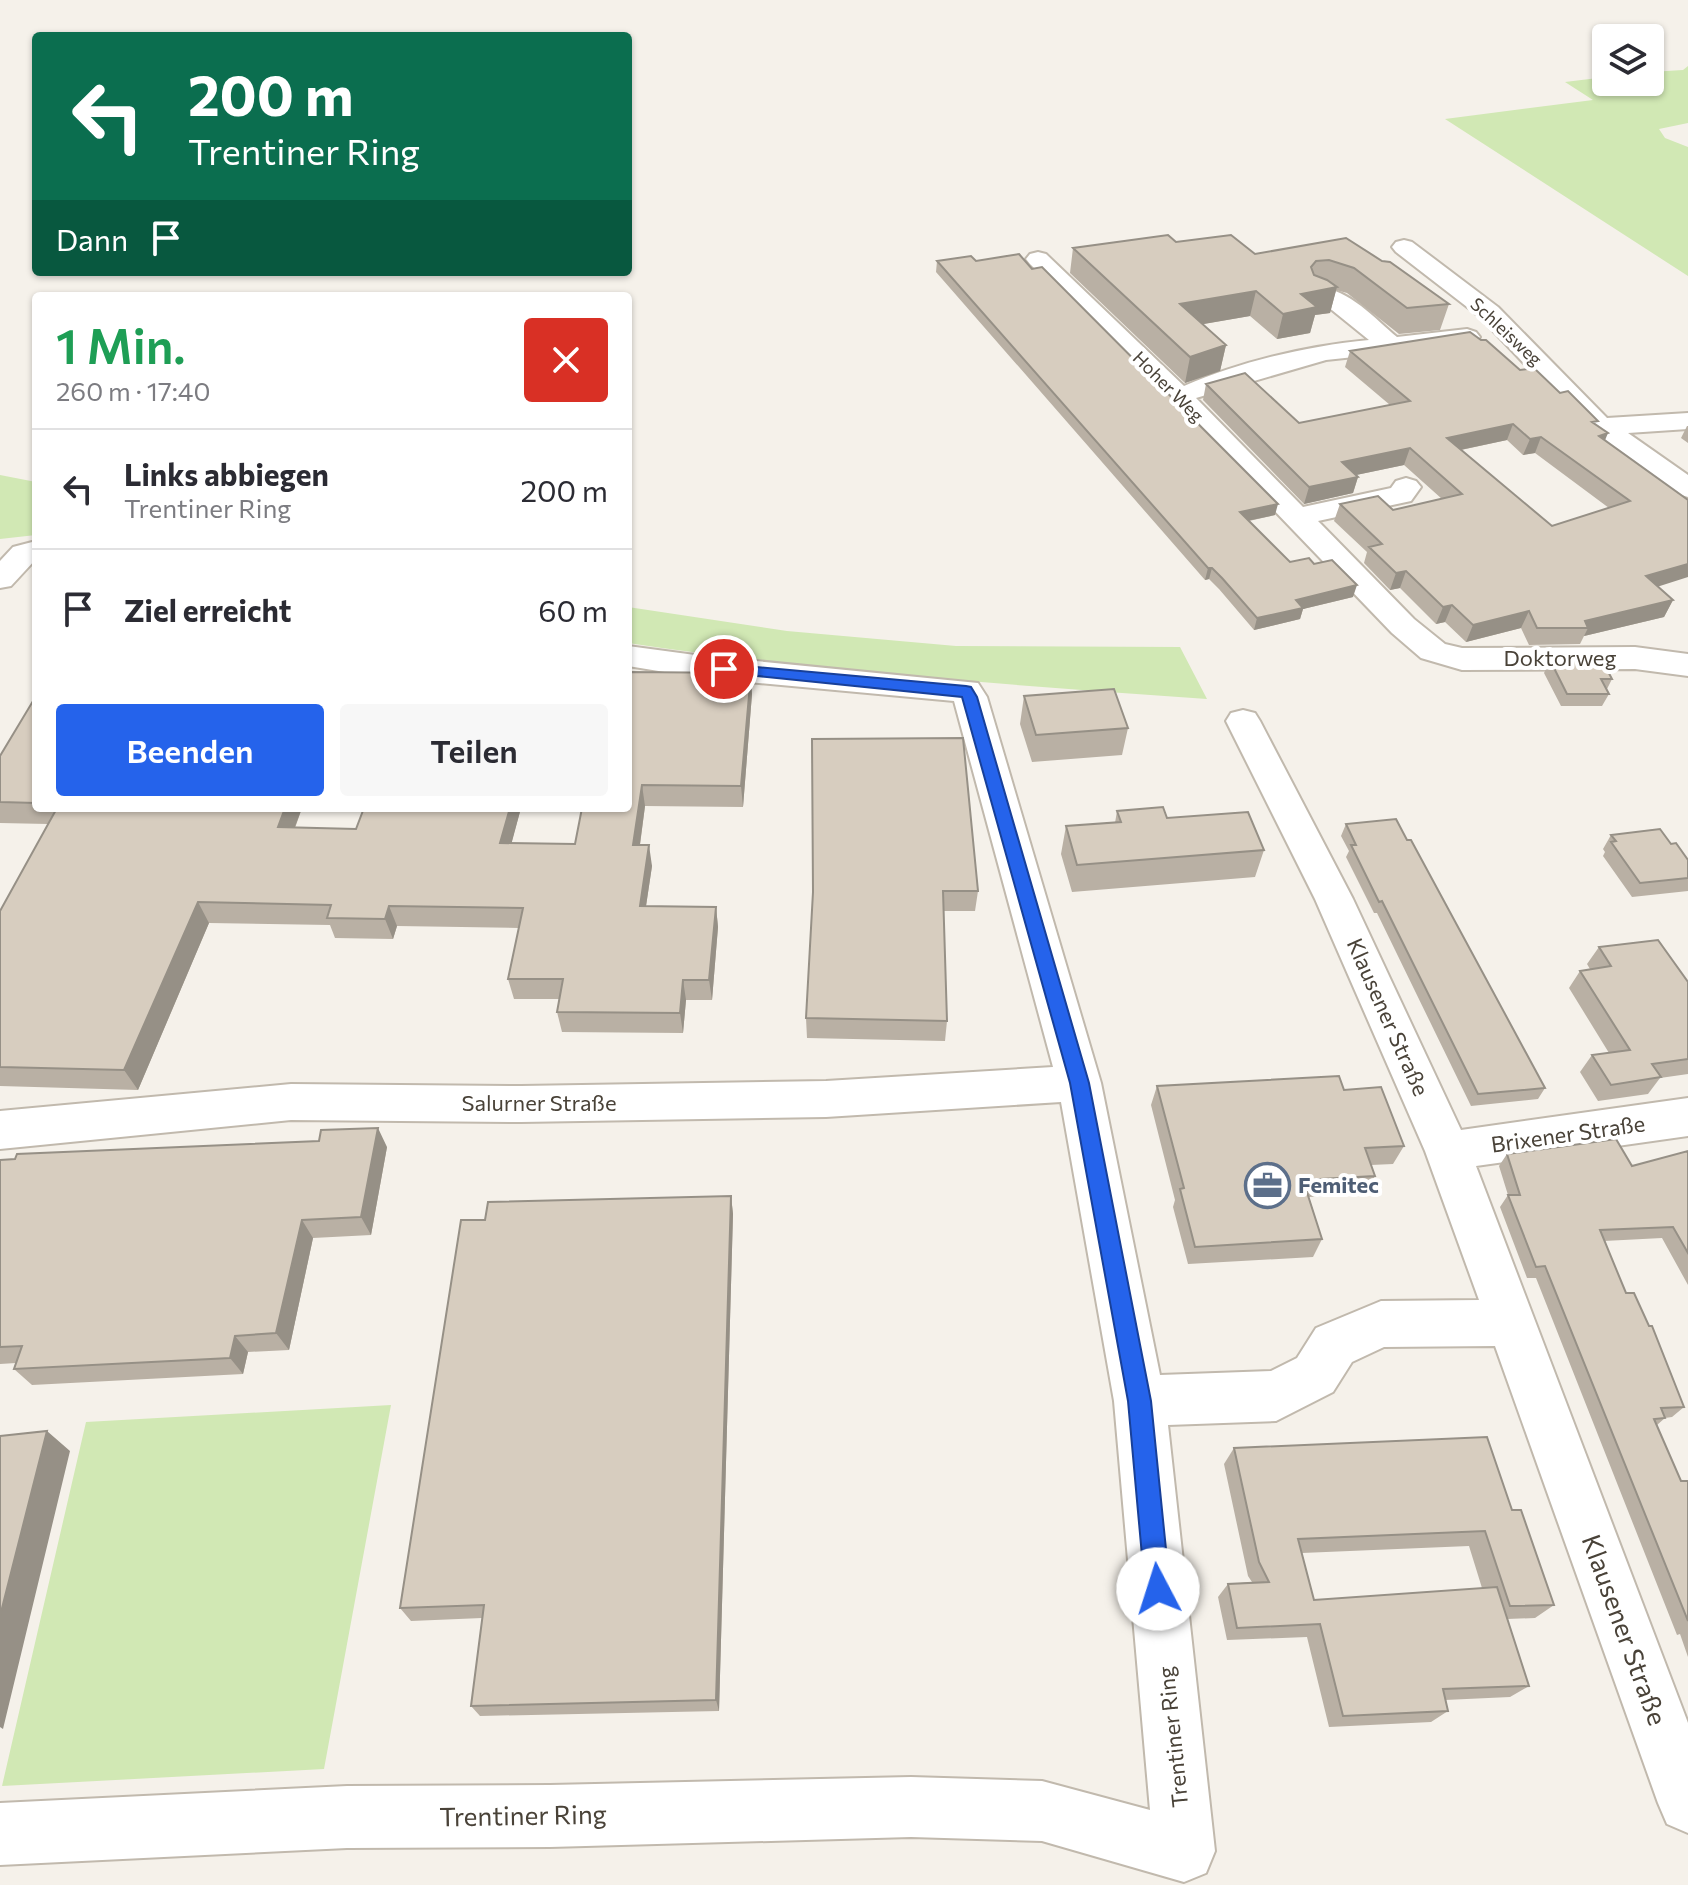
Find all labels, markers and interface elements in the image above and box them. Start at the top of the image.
map controls [1592,24,1664,96]
button: layers [1592,24,1664,96]
text: 200 m [188,59,354,128]
icon: left [56,64,160,168]
text: Trentiner Ring [188,128,420,172]
icon: arrive [144,216,188,260]
text: Dann [56,220,128,257]
street label: Schleisweg [1466,293,1547,370]
text: 1 Min. [56,315,186,374]
button: close [524,318,608,402]
street label: Hoher Weg [1129,346,1209,426]
text: 260 m · 17:40 [56,375,210,406]
text: Links abbiegen [124,455,329,492]
icon: left [56,467,100,511]
text: 200 m [520,471,608,508]
text: Trentiner Ring [124,492,291,523]
icon: arrive [56,587,100,631]
text: Ziel erreicht [124,591,292,628]
text: 60 m [538,591,608,628]
pin [690,635,758,703]
street label: Doktorweg [1504,644,1616,671]
icon: arrive [702,647,746,691]
button: Beenden [56,704,324,796]
button: Teilen [340,704,608,796]
street label: Klausener Straße [1342,934,1435,1100]
street label: Salurner Straße [462,1089,617,1116]
street label: Brixener Straße [1489,1109,1647,1158]
office icon: Femitec [1243,1161,1291,1209]
place label: Femitec [1298,1171,1379,1198]
street label: Klausener Straße [1577,1530,1674,1729]
position arrow [1116,1547,1200,1631]
street label: Trentiner Ring [1152,1665,1193,1809]
street label: Trentiner Ring [439,1798,607,1831]

